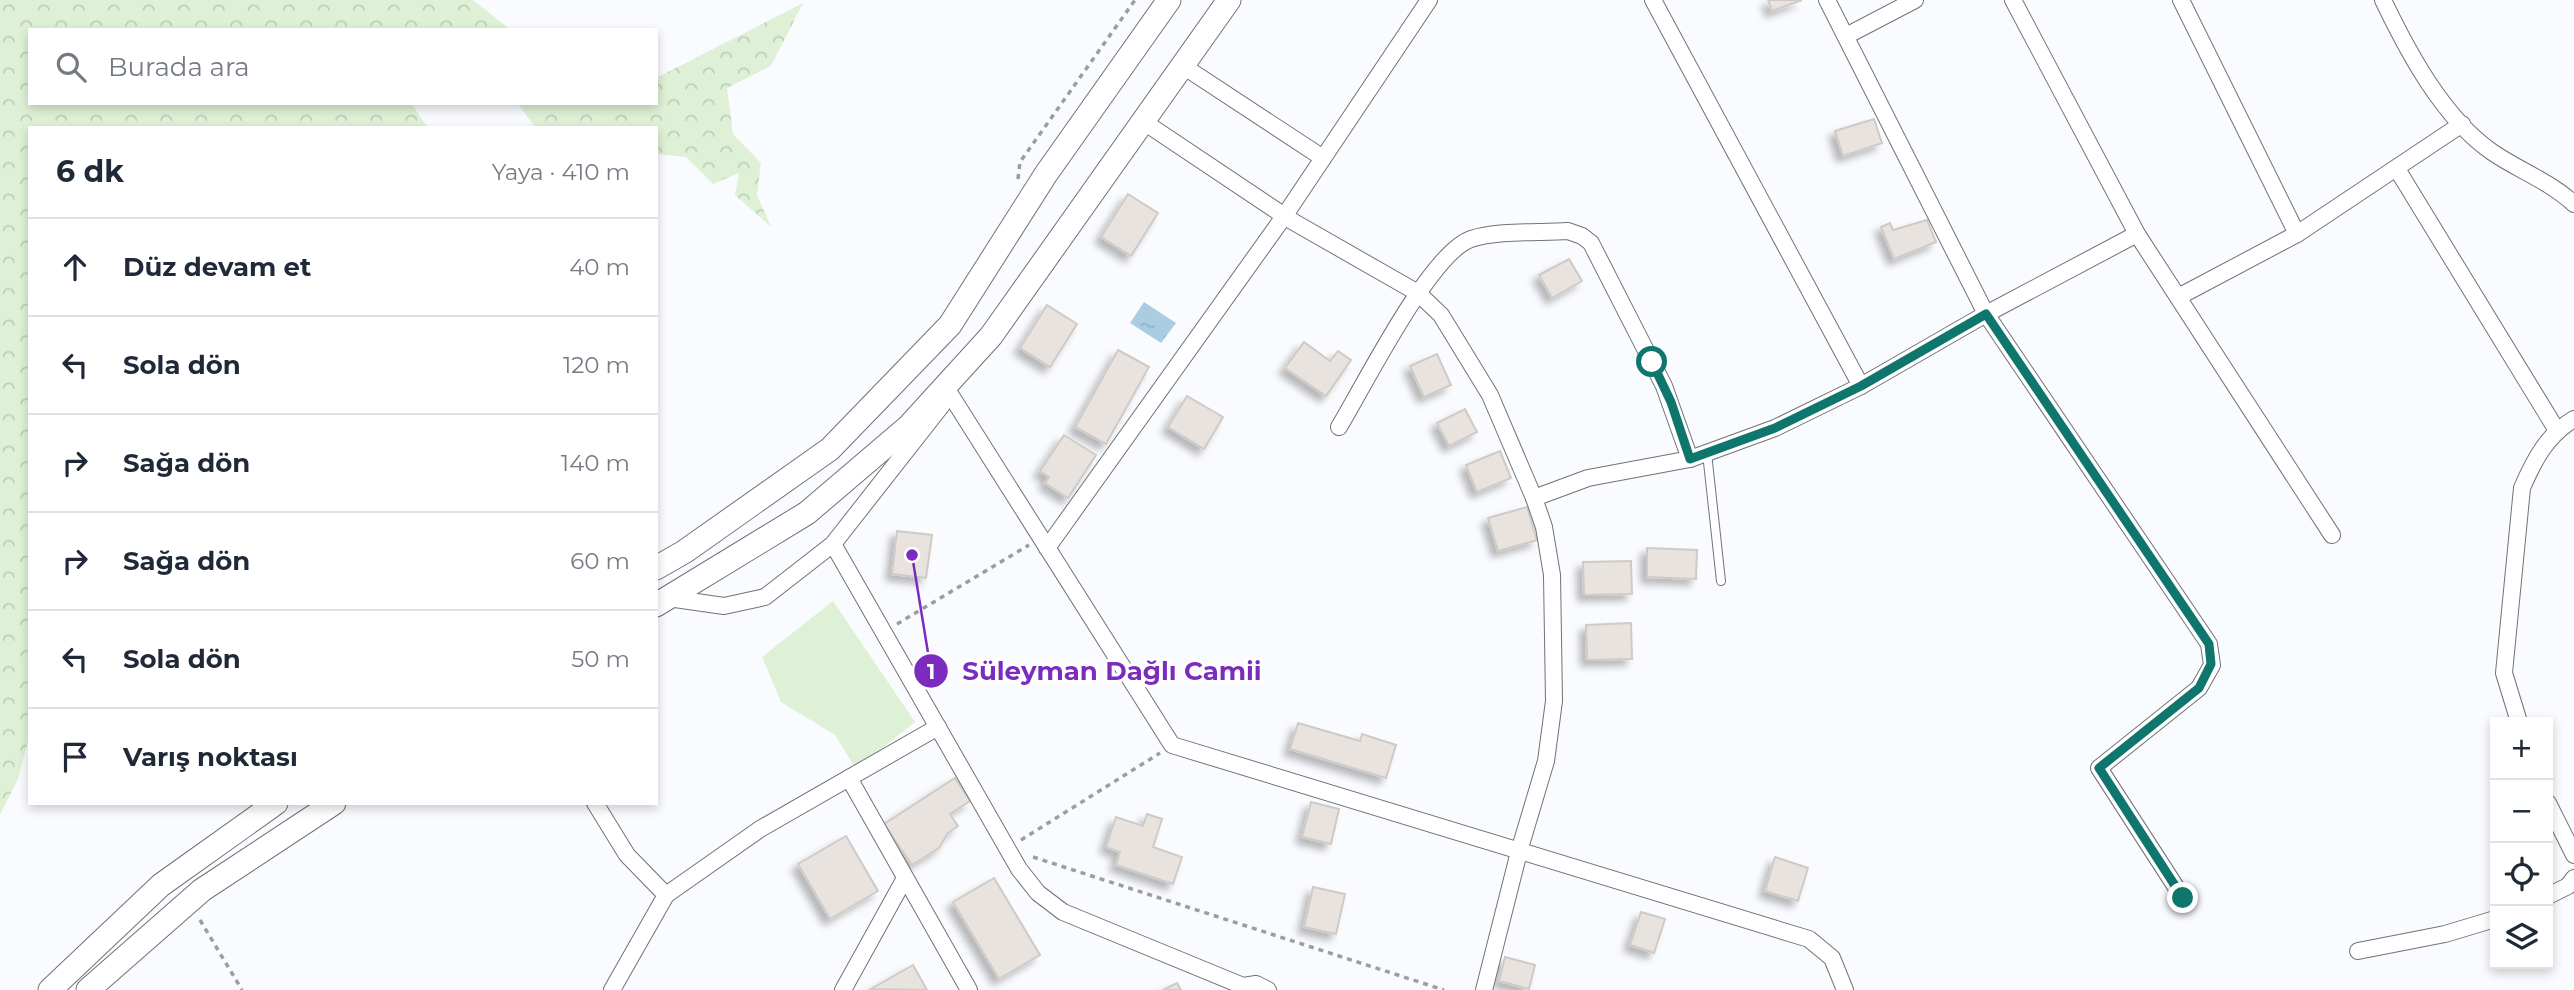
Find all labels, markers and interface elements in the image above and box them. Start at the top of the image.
search box [28,28,658,105]
icon: search [52,48,90,86]
text: Burada ara [108,51,250,83]
text: 6 dk [56,153,124,190]
text: Yaya · 410 m [492,158,630,186]
icon: ahead [56,248,94,286]
text: Düz devam et [123,251,311,283]
text: 40 m [569,253,630,281]
icon: left [56,346,94,384]
route start [1636,346,1667,377]
text: Sola dön [123,349,241,381]
text: 120 m [563,351,630,379]
icon: right [56,444,94,482]
text: Sağa dön [123,447,250,479]
text: 140 m [561,449,630,477]
icon: right [56,542,94,580]
text: Sağa dön [123,545,250,577]
text: 60 m [570,547,630,575]
icon: left [56,640,94,678]
text: Sola dön [123,643,241,675]
text: 50 m [571,645,630,673]
callout: Süleyman Dağlı Camii [913,648,1275,695]
text: Süleyman Dağlı Camii [962,655,1262,687]
text: 1 [927,659,935,684]
map controls [2490,717,2553,969]
button: + [2490,717,2553,780]
icon: arrive [56,738,94,776]
text: Varış noktası [123,741,298,773]
button: − [2490,780,2553,843]
button: locate [2490,843,2553,906]
route end [2167,882,2198,913]
button: layers [2490,906,2553,969]

